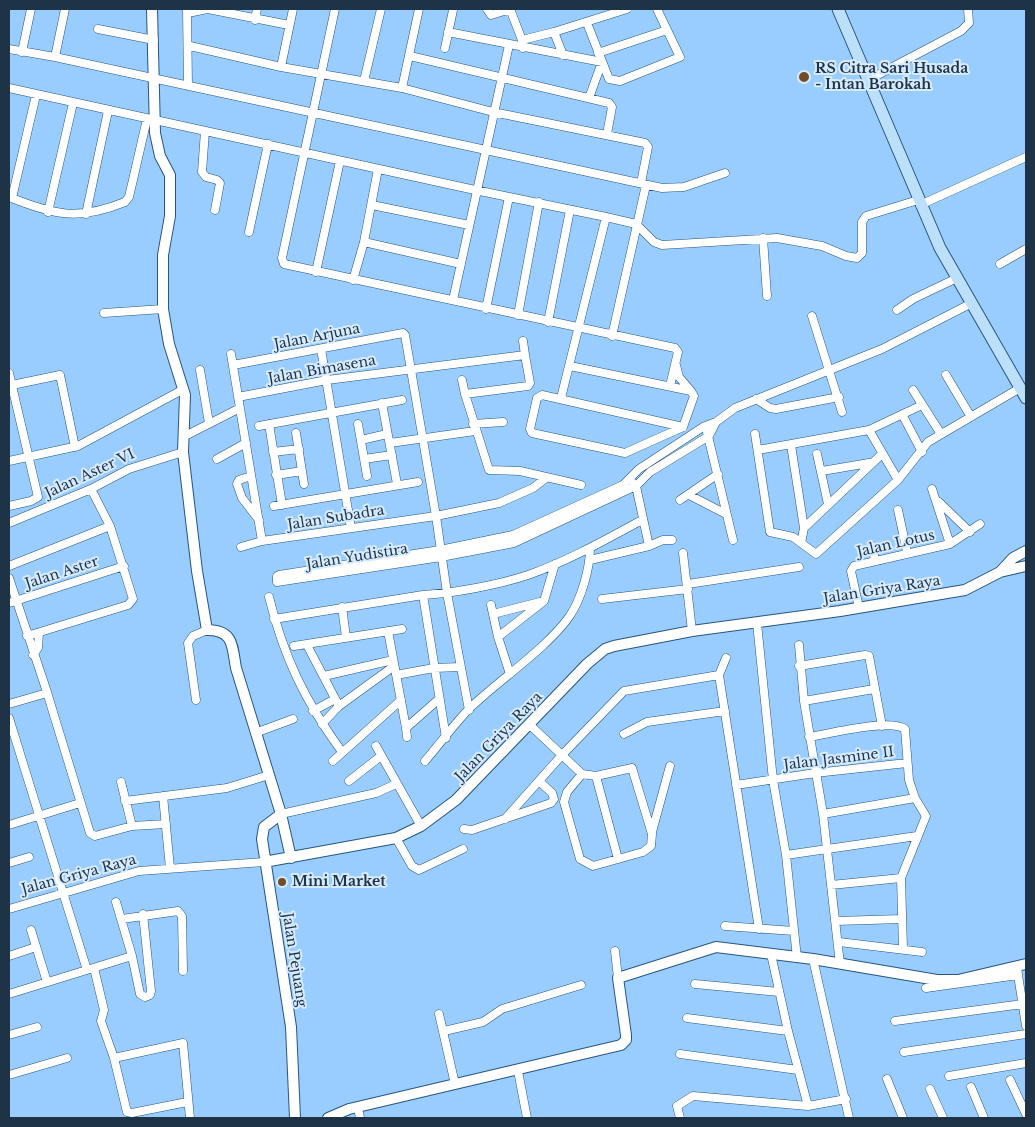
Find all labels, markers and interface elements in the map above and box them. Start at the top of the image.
place label: RS Citra Sari Husada - Intan Barokah [815,61,968,94]
marker: RS Citra Sari Husada - Intan Barokah [797,70,811,84]
street label: Jalan Arjuna [273,320,361,354]
street label: Jalan Bimasena [267,352,377,388]
street label: Jalan Aster VI [43,446,137,502]
street label: Jalan Subadra [286,502,386,534]
street label: Jalan Lotus [856,527,936,561]
street label: Jalan Yudistira [305,541,409,573]
street label: Jalan Aster [23,553,101,593]
street label: Jalan Griya Raya [822,572,942,608]
street label: Jalan Griya Raya [452,689,546,785]
street label: Jalan Jasmine II [783,744,895,774]
street label: Jalan Griya Raya [20,852,138,898]
place label: Mini Market [292,874,386,890]
marker: Mini Market [276,876,288,888]
street label: Jalan Pejuang [278,912,310,1008]

